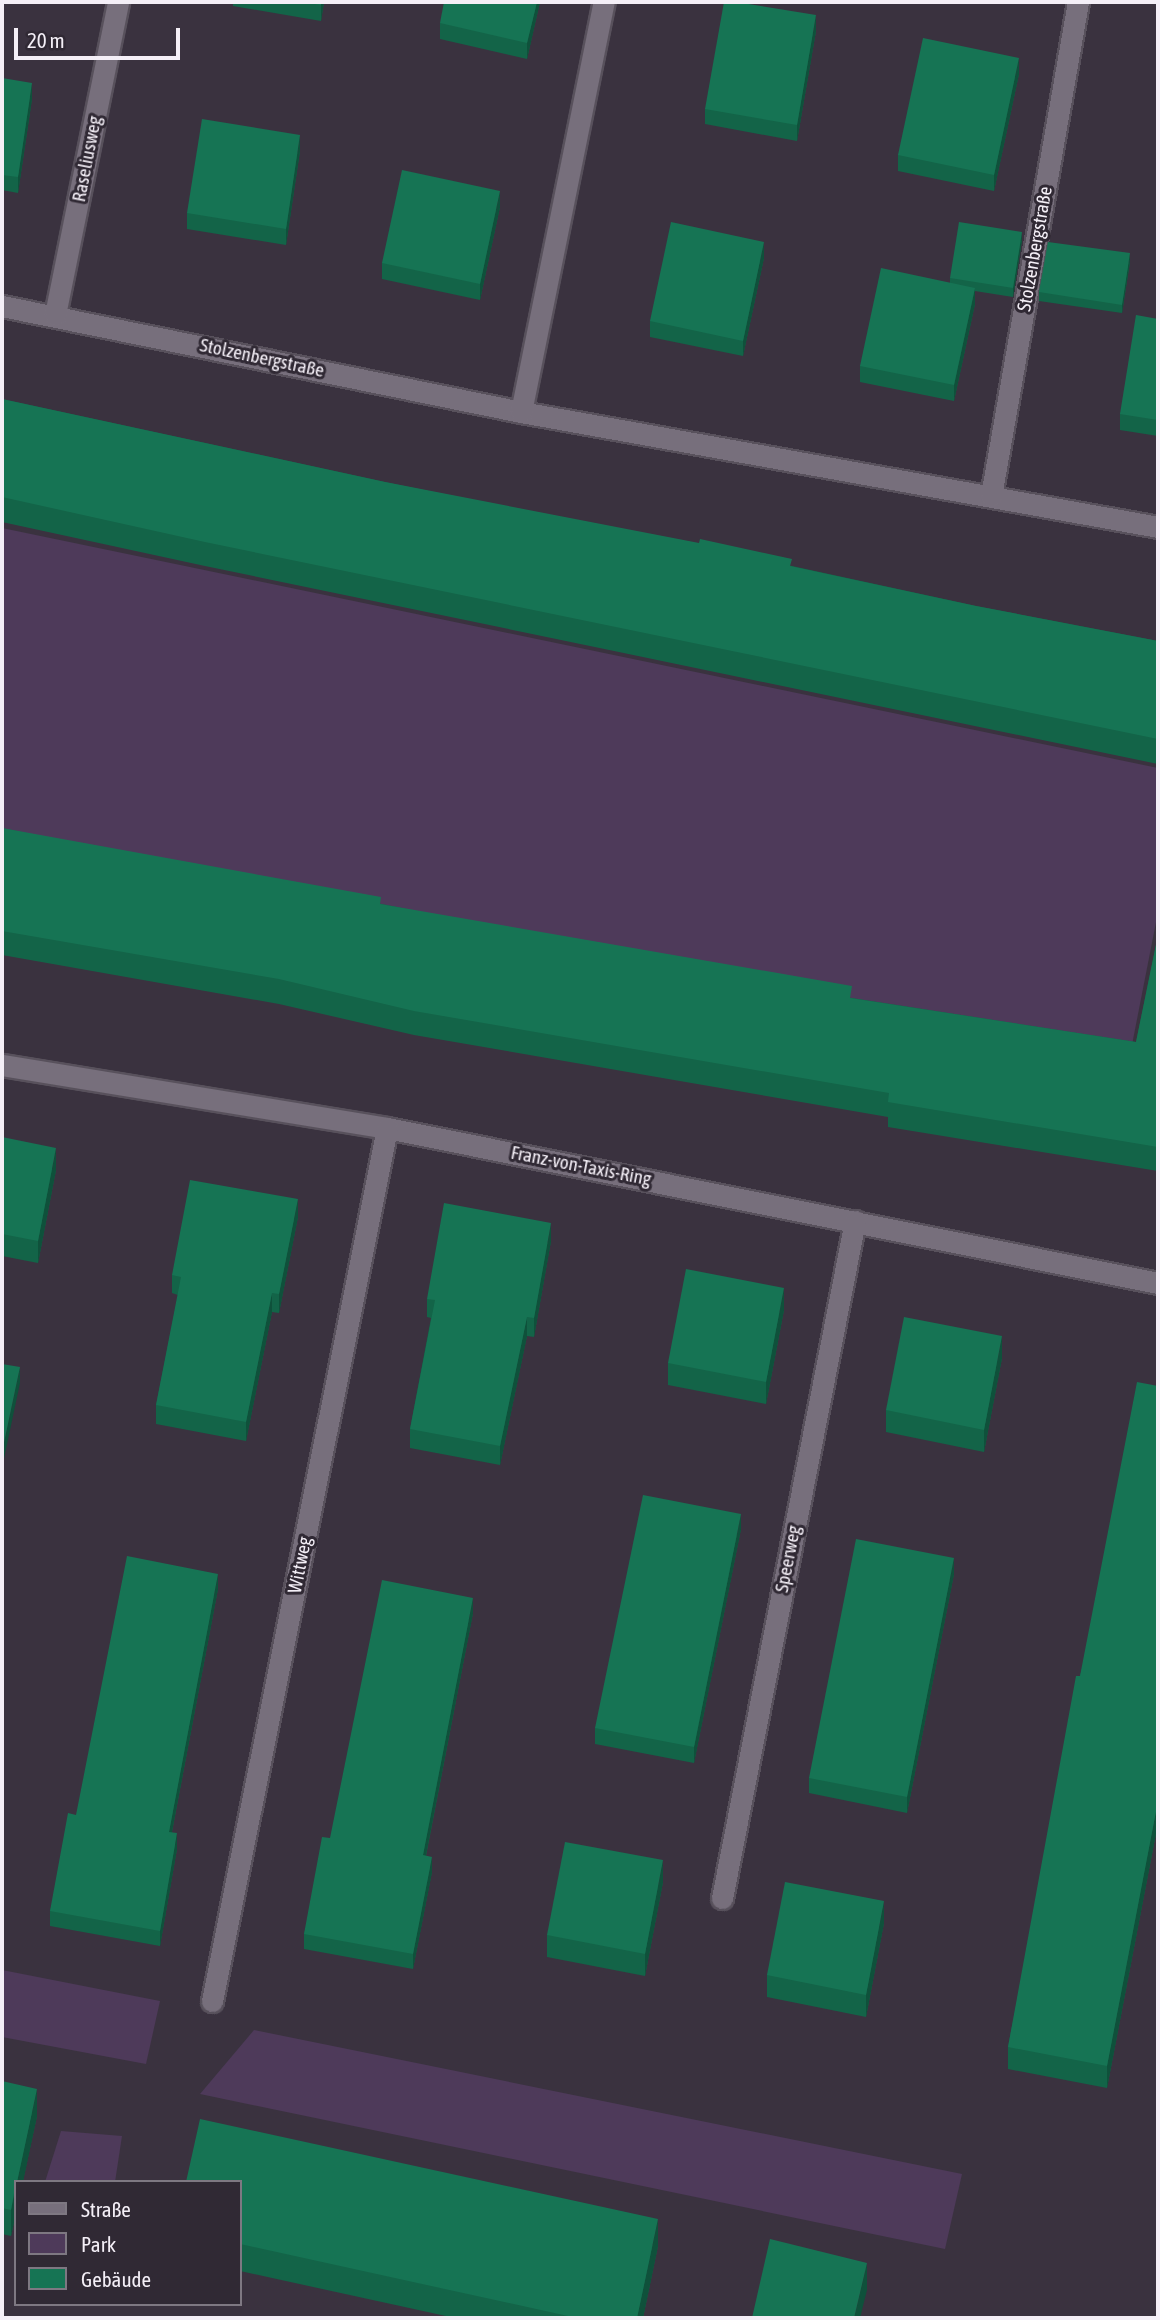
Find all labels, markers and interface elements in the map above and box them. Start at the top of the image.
scale bar [18,14,184,58]
text: 20 m [27,28,65,52]
street label: Raseliusweg [68,114,106,204]
street label: Stolzenbergstraße [1013,185,1057,313]
street label: Stolzenbergstraße [198,334,326,382]
street label: Franz-von-Taxis-Ring [509,1141,653,1191]
street label: Speerweg [770,1524,806,1594]
street label: Wittweg [283,1535,317,1595]
legend [14,2180,242,2306]
text: Straße [81,2197,131,2221]
text: Park [81,2232,116,2256]
text: Gebäude [81,2267,151,2291]

